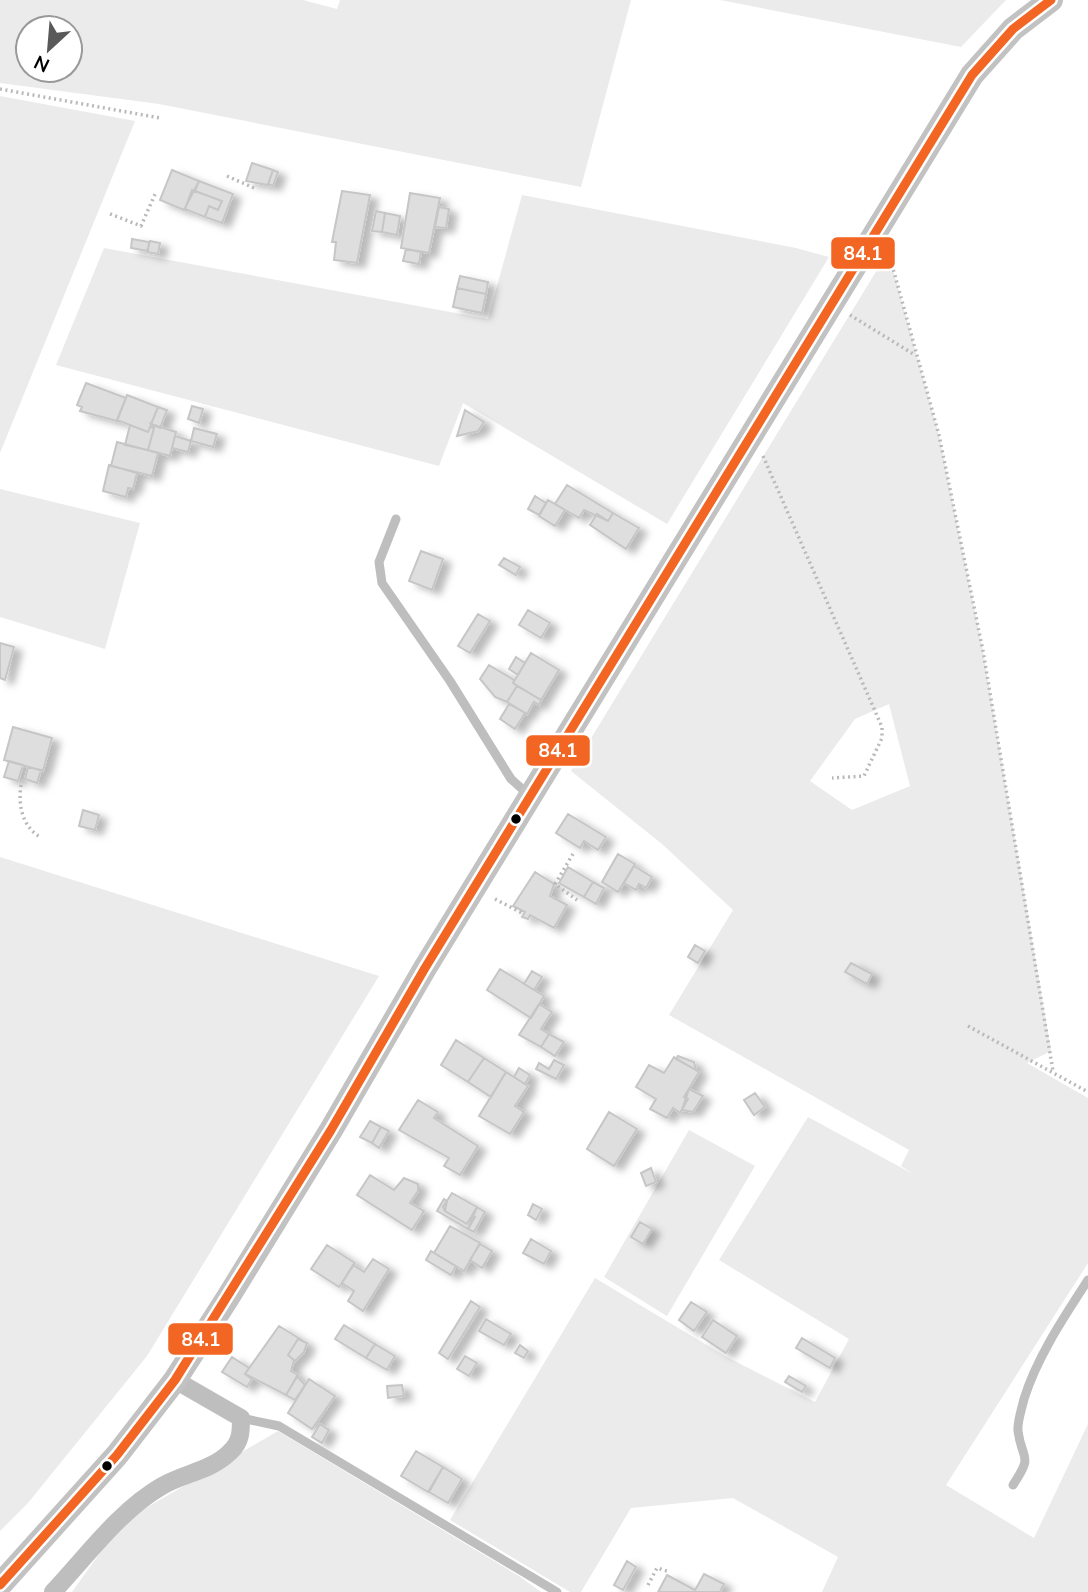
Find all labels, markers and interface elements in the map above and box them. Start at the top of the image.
north arrow [14,14,84,84]
text: N [30,49,54,78]
line badge: 84.1 [830,236,896,270]
text: 84.1 [844,241,882,267]
line badge: 84.1 [525,734,591,767]
text: 84.1 [539,738,577,764]
unlabelled marker [509,812,523,826]
line badge: 84.1 [167,1322,234,1356]
text: 84.1 [182,1327,220,1353]
unlabelled marker [100,1459,114,1473]

